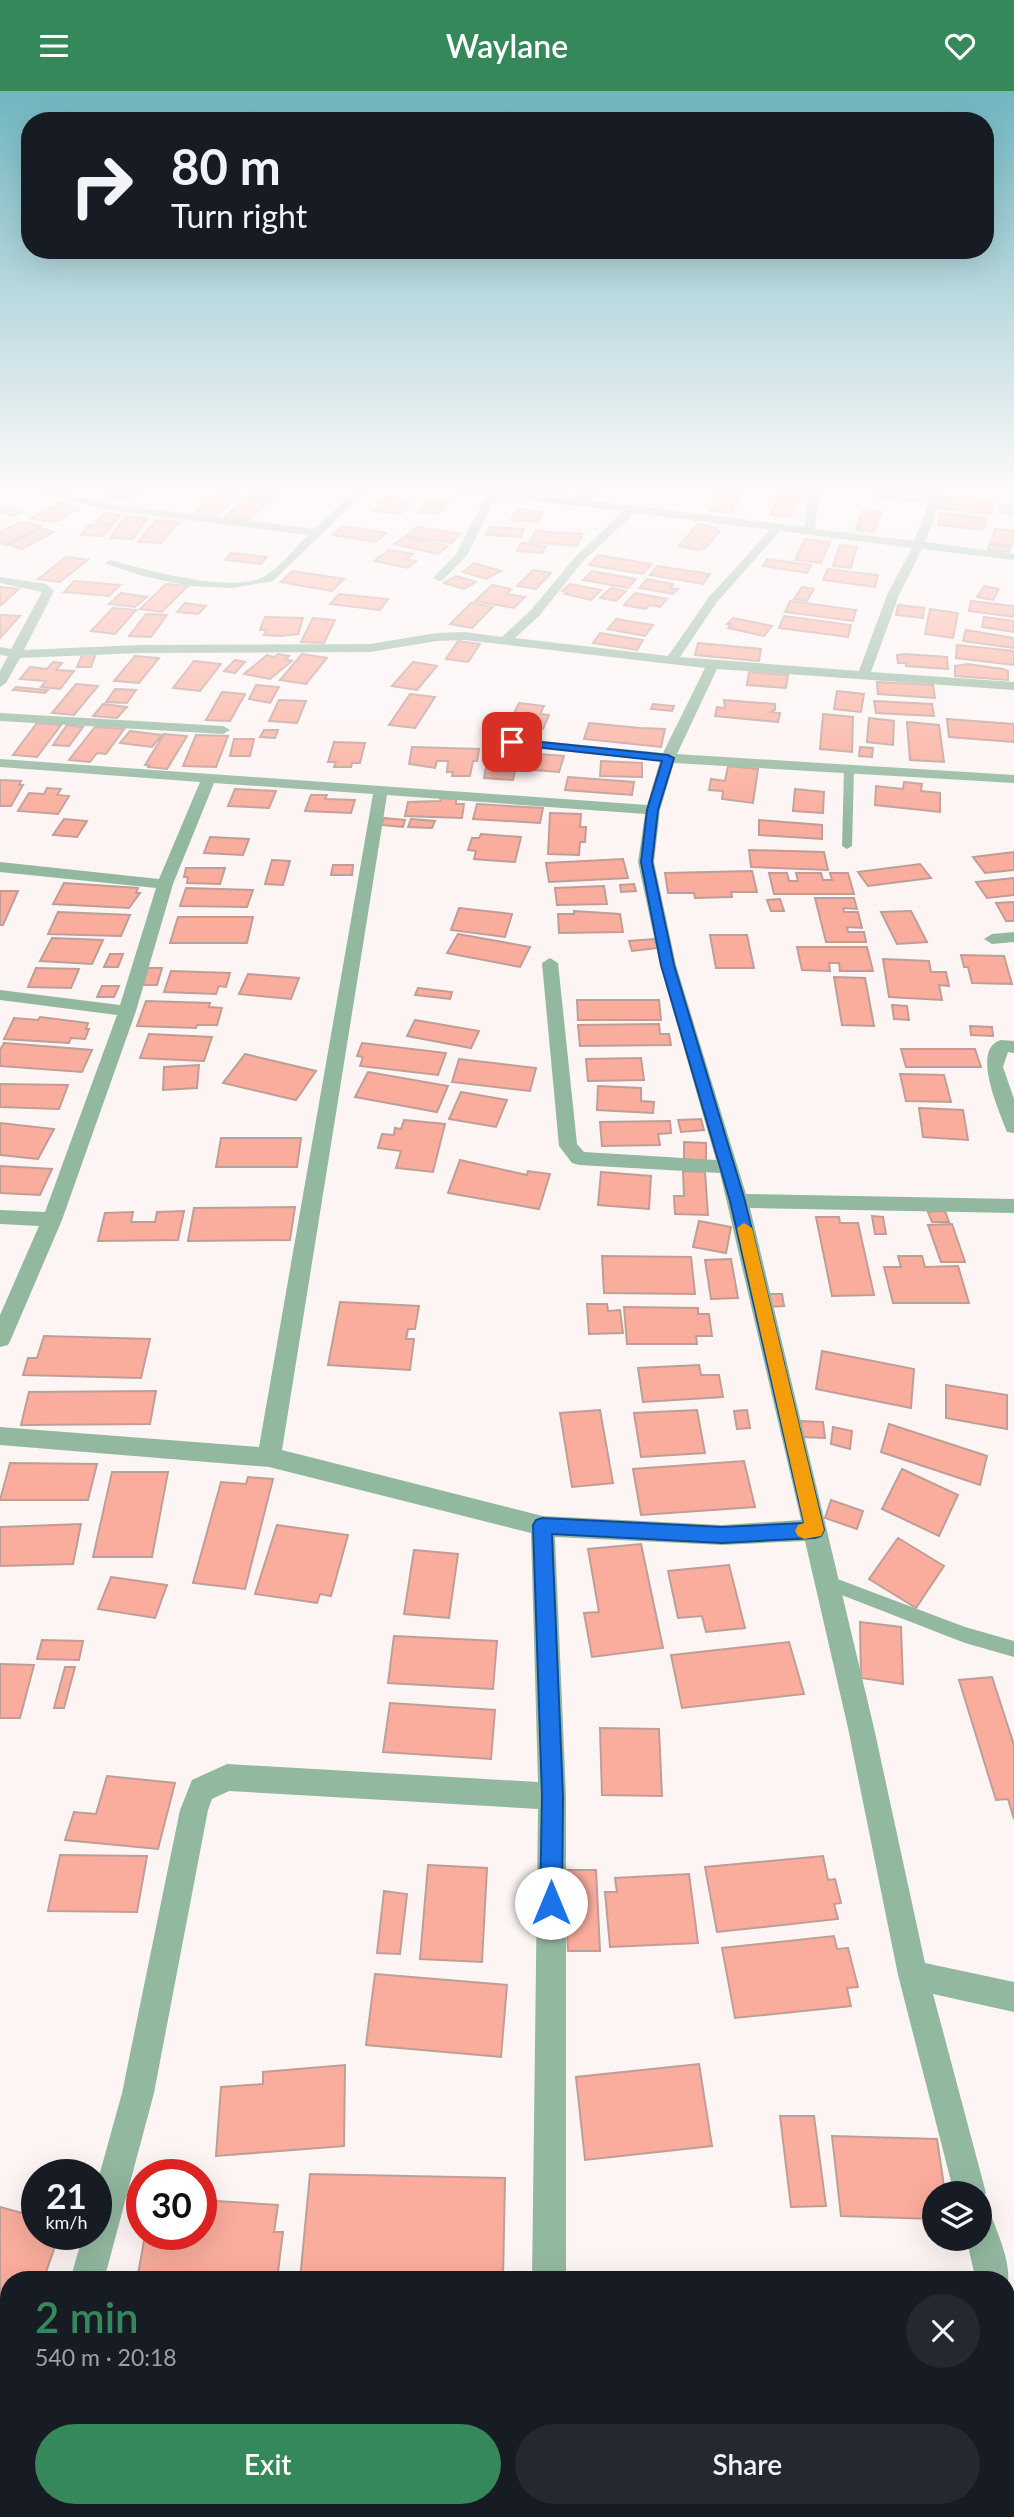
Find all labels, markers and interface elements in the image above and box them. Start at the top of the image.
text: Waylane [446,26,568,65]
icon: menu [35,27,73,65]
icon: heart [941,27,979,65]
text: 80 m [171,137,281,195]
icon: right [56,140,147,231]
text: Turn right [171,196,307,235]
pin [482,712,542,772]
icon: arrive [493,723,531,761]
position arrow [514,1866,588,1940]
speed limit sign: 30 [126,2159,217,2250]
text: 21 [46,2174,87,2216]
map controls [922,2181,992,2251]
button: layers [922,2181,992,2251]
text: km/h [45,2211,88,2233]
text: 2 min [35,2292,139,2342]
button: close [906,2294,980,2368]
text: 540 m · 20:18 [35,2343,177,2371]
button: Exit [35,2424,501,2504]
button: Share [515,2424,980,2504]

